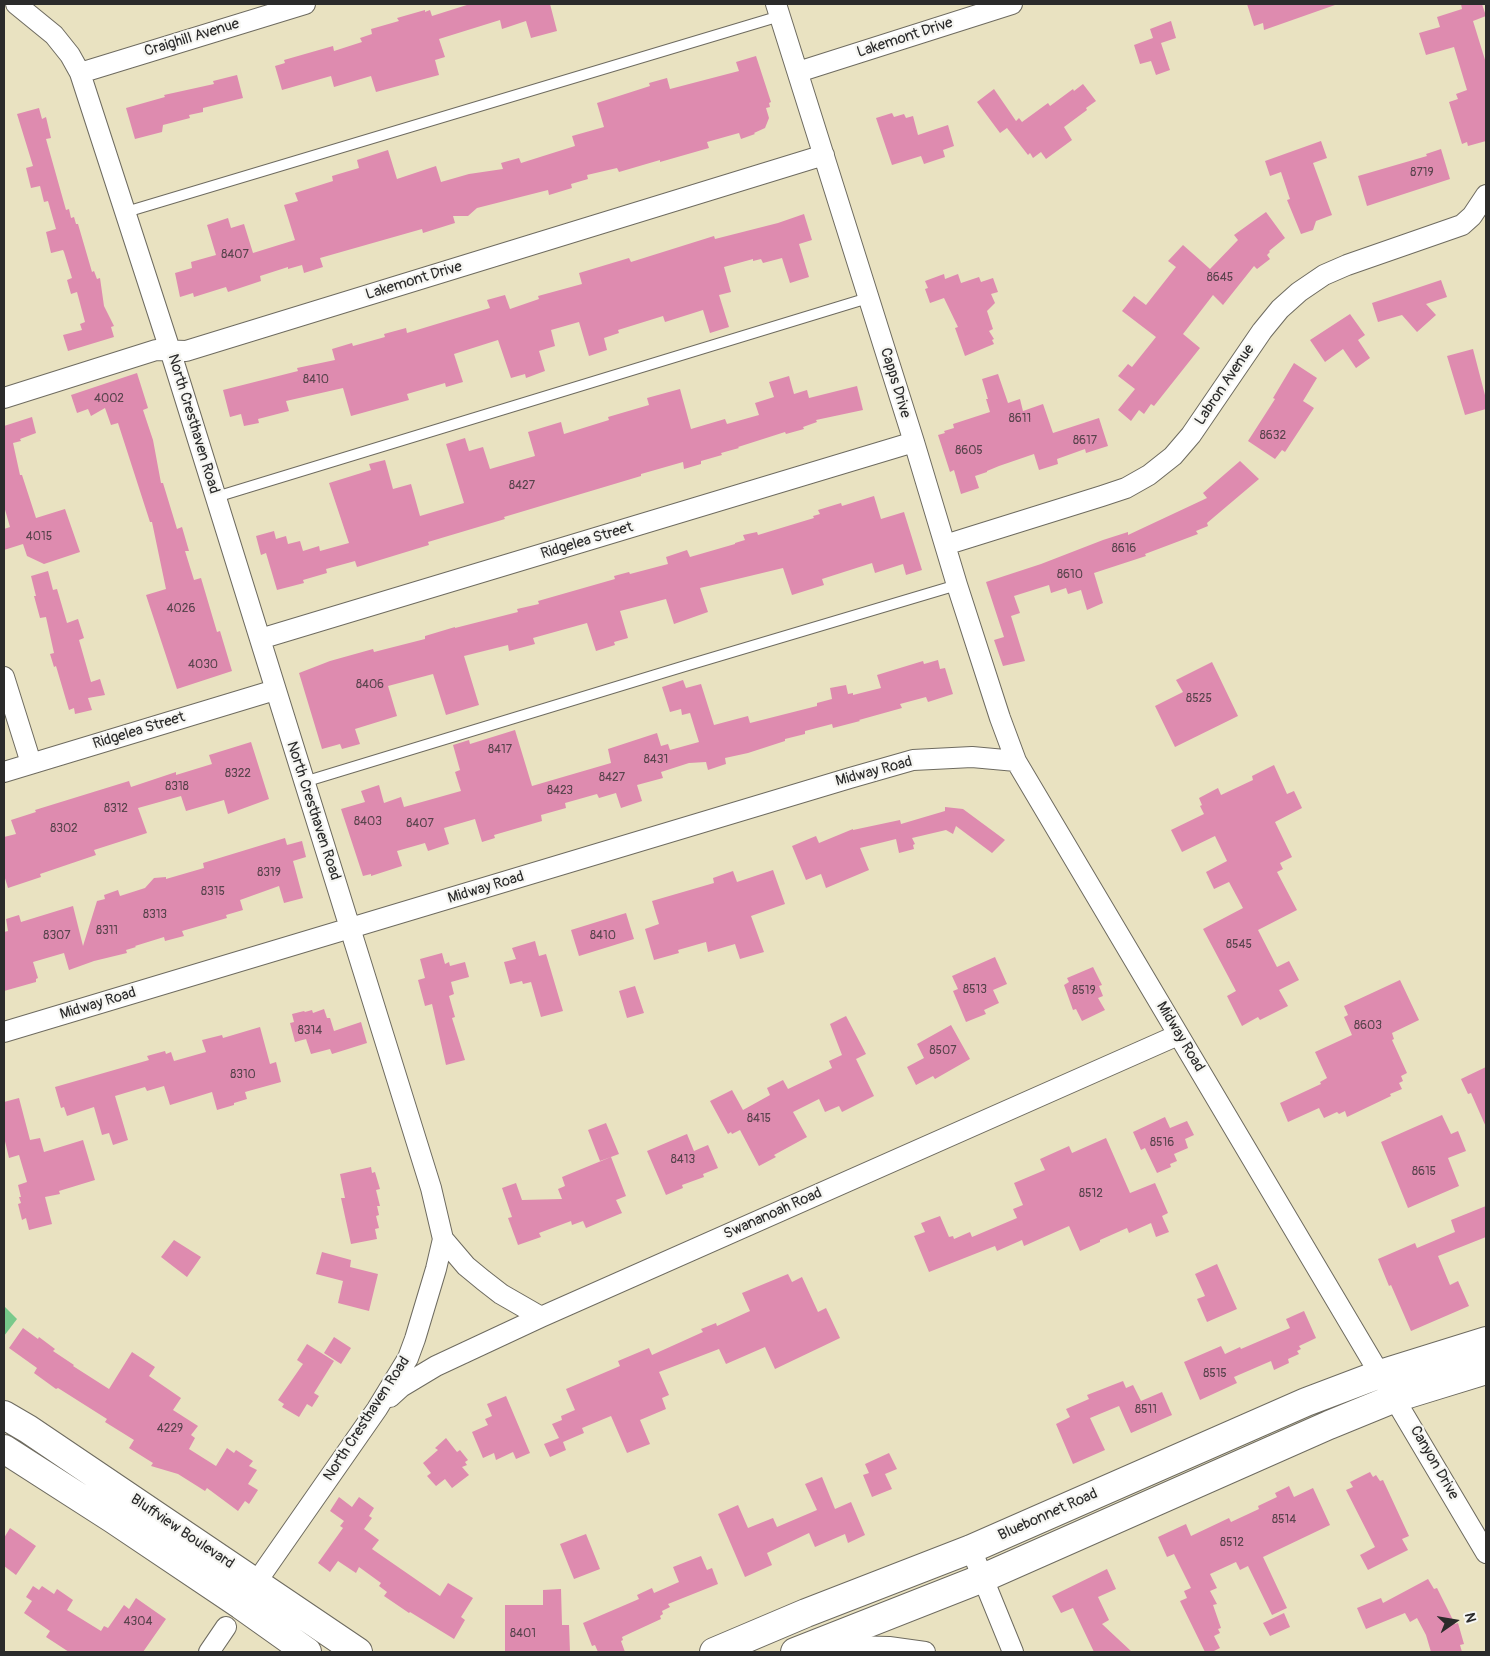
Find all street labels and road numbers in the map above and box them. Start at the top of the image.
street label: Lakemont Drive [855,14,955,62]
street label: Craighill Avenue [142,15,242,61]
street label: Lakemont Drive [364,258,464,304]
street label: Labron Avenue [1191,341,1259,429]
street label: Capps Drive [876,346,914,420]
street label: North Cresthaven Road [163,352,223,496]
street label: Ridgelea Street [539,518,635,564]
street label: Ridgelea Street [91,708,187,754]
street label: North Cresthaven Road [282,739,344,883]
street label: Midway Road [834,753,914,791]
street label: Midway Road [446,868,526,908]
street label: Midway Road [58,984,138,1024]
street label: Midway Road [1152,999,1208,1075]
street label: Swananoah Road [721,1184,825,1244]
street label: North Cresthaven Road [320,1353,414,1485]
street label: Canyon Drive [1406,1423,1462,1503]
street label: Bluebonnet Road [995,1485,1101,1545]
street label: Bluffview Boulevard [127,1491,237,1573]

